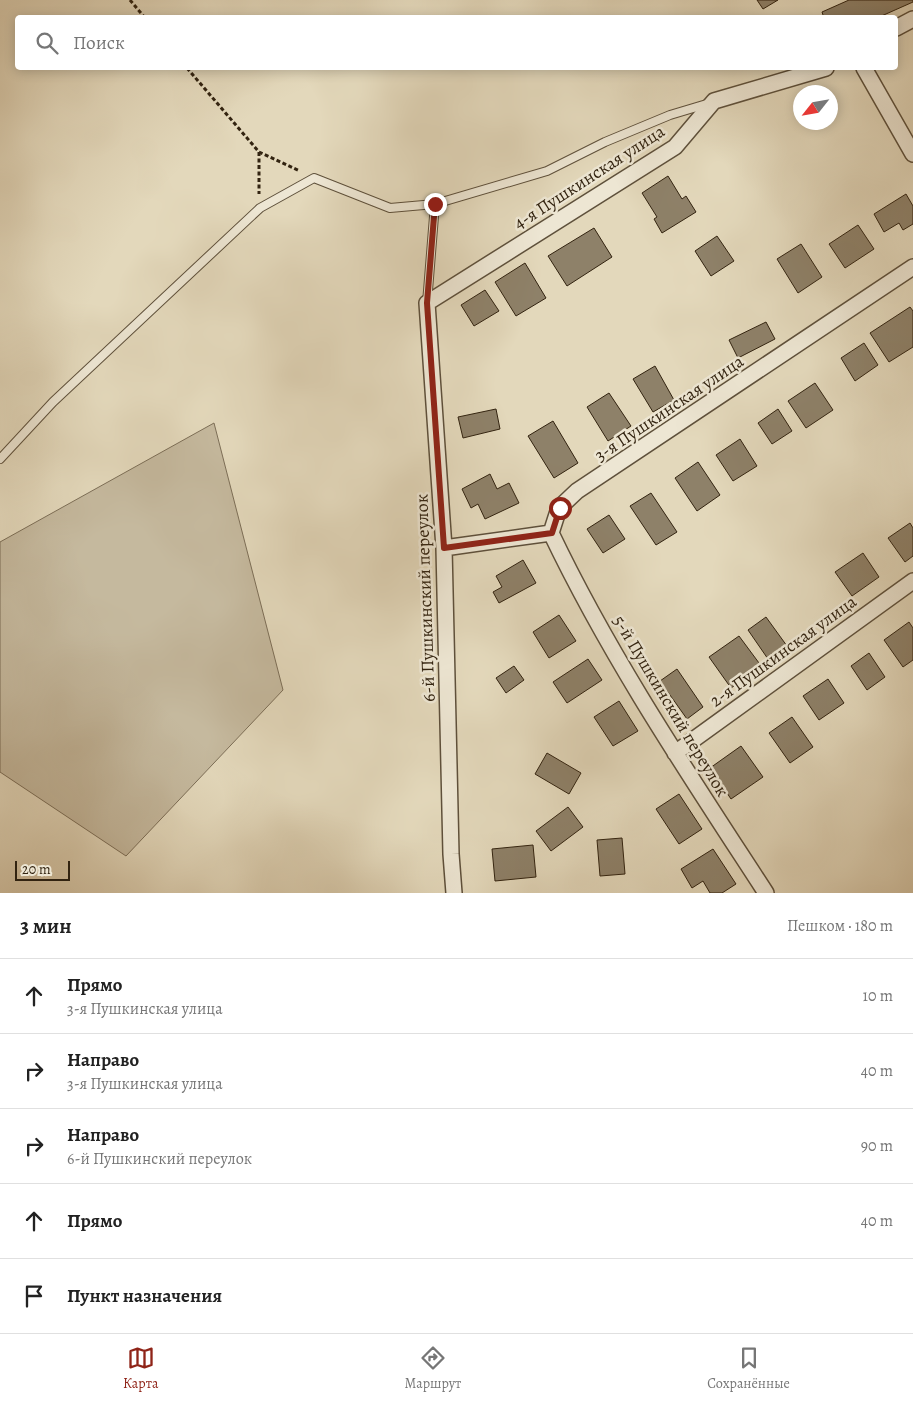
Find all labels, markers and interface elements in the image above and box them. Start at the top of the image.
search box [15,15,898,70]
icon: search [33,29,61,57]
text: Поиск [73,30,125,56]
north arrow [793,85,838,130]
street label: 4-я Пушкинская улица [509,119,670,235]
route end [424,193,447,216]
street label: 3-я Пушкинская улица [590,349,749,467]
street label: 6-й Пушкинский переулок [409,494,441,702]
route start [549,497,572,520]
street label: 2-я Пушкинская улица [705,589,862,712]
street label: 5-й Пушкинский переулок [607,611,735,801]
scale bar [15,858,70,881]
text: 20 m [22,860,51,879]
text: 3 мин [20,912,72,940]
text: Пешком · 180 m [787,915,893,937]
text: Прямо [67,972,122,998]
icon: ahead [20,982,48,1010]
text: 10 m [863,985,893,1007]
text: 3-я Пушкинская улица [67,998,223,1020]
text: Направо [67,1047,139,1073]
icon: right [20,1057,48,1085]
text: 40 m [861,1060,893,1082]
text: 3-я Пушкинская улица [67,1073,223,1095]
text: Направо [67,1122,139,1148]
icon: right [20,1132,48,1160]
text: 90 m [861,1135,893,1157]
text: 6-й Пушкинский переулок [67,1148,252,1170]
icon: ahead [20,1207,48,1235]
text: Прямо [67,1208,122,1234]
text: 40 m [861,1210,893,1232]
icon: arrive [20,1282,48,1310]
text: Пункт назначения [67,1283,222,1309]
tab: Карта [123,1344,158,1393]
tab: Маршрут [405,1344,461,1393]
tab: Сохранённые [707,1344,790,1393]

